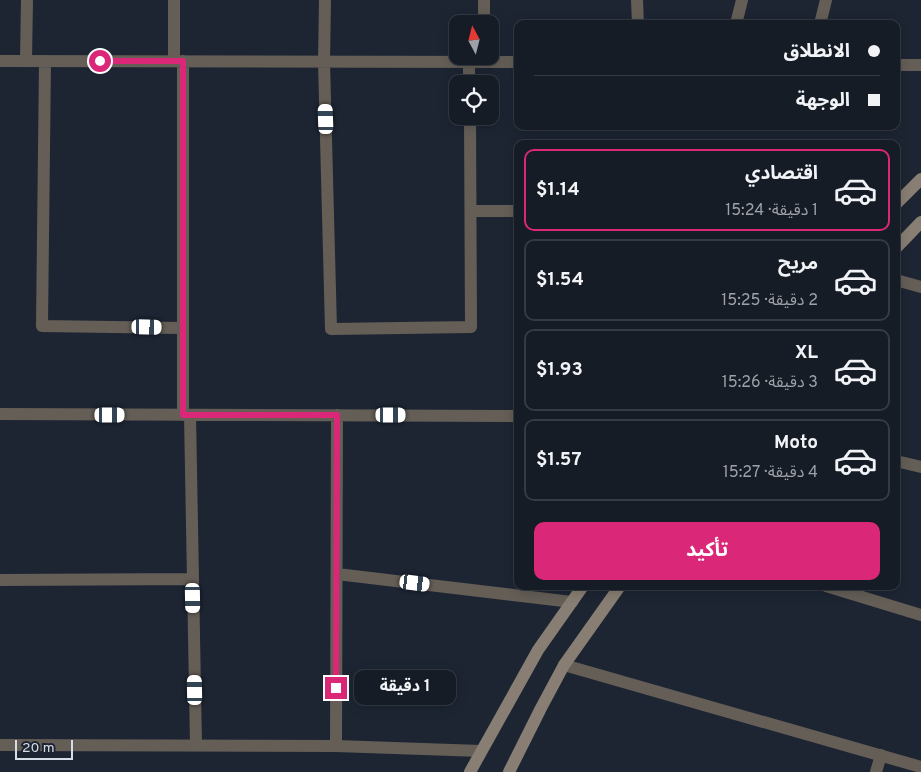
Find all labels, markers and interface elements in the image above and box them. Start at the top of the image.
north arrow [449,15,499,65]
map controls [449,15,499,125]
text: الانطلاق [784,40,850,64]
route start [89,50,111,72]
button: locate [449,75,499,125]
text: الوجهة [796,89,850,113]
car [317,104,334,134]
text: اقتصادي [745,162,818,186]
icon: car [833,168,878,213]
text: $1.14 [536,178,580,202]
text: 1 دقيقة · 15:24 [725,201,818,221]
text: مريح [778,252,818,276]
icon: car [833,258,878,303]
text: $1.54 [536,268,584,292]
text: 2 دقيقة · 15:25 [721,291,818,311]
car [131,319,162,335]
text: XL [795,341,818,365]
icon: car [833,348,878,393]
text: $1.93 [536,358,583,382]
text: 3 دقيقة · 15:26 [722,373,818,393]
car [95,408,125,423]
car [376,408,406,423]
text: Moto [774,431,818,455]
icon: car [833,438,878,483]
text: $1.57 [536,448,582,472]
text: 4 دقيقة · 15:27 [723,463,818,483]
button: تأكيد [534,522,880,580]
car [399,574,430,592]
car [185,583,200,613]
callout: 1 دقيقة [354,670,456,706]
car [187,675,202,705]
route end [325,677,347,699]
text: 1 دقيقة [380,677,430,697]
scale bar [15,737,72,760]
text: 20 m [22,740,55,757]

